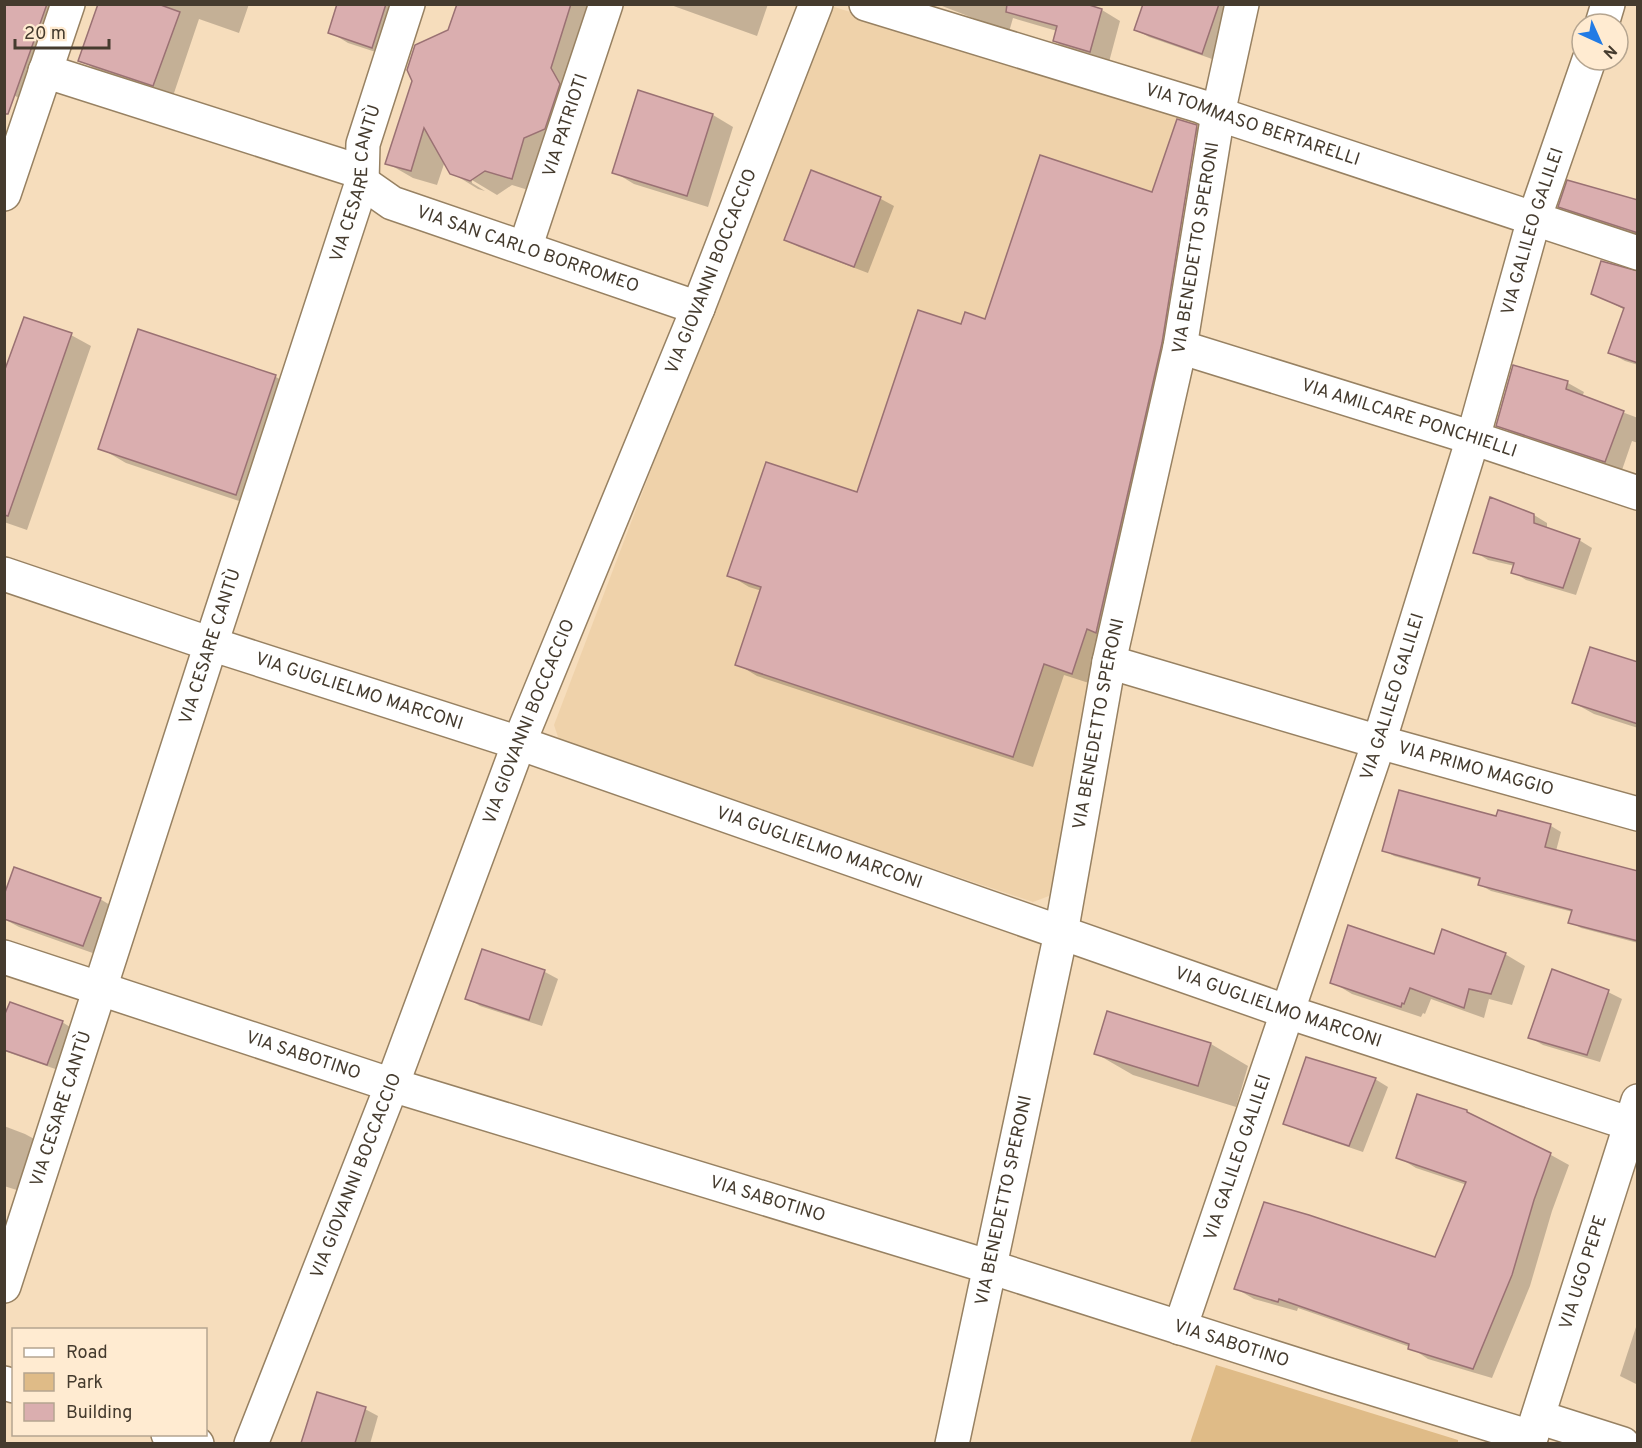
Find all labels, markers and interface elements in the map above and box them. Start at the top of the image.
scale bar [15,12,110,50]
north arrow [1570,12,1630,72]
text: 20 m [24,23,66,46]
text: N [1598,40,1620,62]
street label: VIA PATRIOTI [538,71,593,180]
street label: VIA TOMMASO BERTARELLI [1142,78,1363,172]
street label: VIA CESARE CANTÙ [325,101,386,265]
street label: VIA BENEDETTO SPERONI [1167,140,1225,356]
street label: VIA GALILEO GALILEI [1496,145,1569,318]
street label: VIA GIOVANNI BOCCACCIO [661,165,762,377]
street label: VIA SAN CARLO BORROMEO [413,201,642,298]
street label: VIA AMILCARE PONCHIELLI [1298,374,1520,463]
street label: VIA CESARE CANTÙ [174,565,246,727]
street label: VIA GALILEO GALILEI [1355,610,1430,783]
street label: VIA GIOVANNI BOCCACCIO [478,616,580,828]
street label: VIA BENEDETTO SPERONI [1068,616,1130,831]
street label: VIA GUGLIELMO MARCONI [252,647,466,736]
street label: VIA PRIMO MAGGIO [1395,736,1556,802]
street label: VIA GUGLIELMO MARCONI [713,801,925,895]
street label: VIA GUGLIELMO MARCONI [1172,962,1385,1053]
street label: VIA SABOTINO [243,1026,364,1085]
street label: VIA CESARE CANTÙ [25,1028,97,1190]
street label: VIA GIOVANNI BOCCACCIO [306,1070,407,1282]
street label: VIA GALILEO GALILEI [1199,1071,1277,1244]
street label: VIA BENEDETTO SPERONI [970,1093,1038,1308]
street label: VIA SABOTINO [707,1171,828,1228]
street label: VIA UGO PEPE [1555,1212,1612,1332]
street label: VIA SABOTINO [1171,1315,1292,1373]
legend [12,1328,207,1436]
text: Road [66,1342,108,1365]
text: Park [66,1372,103,1395]
text: Building [66,1402,132,1425]

